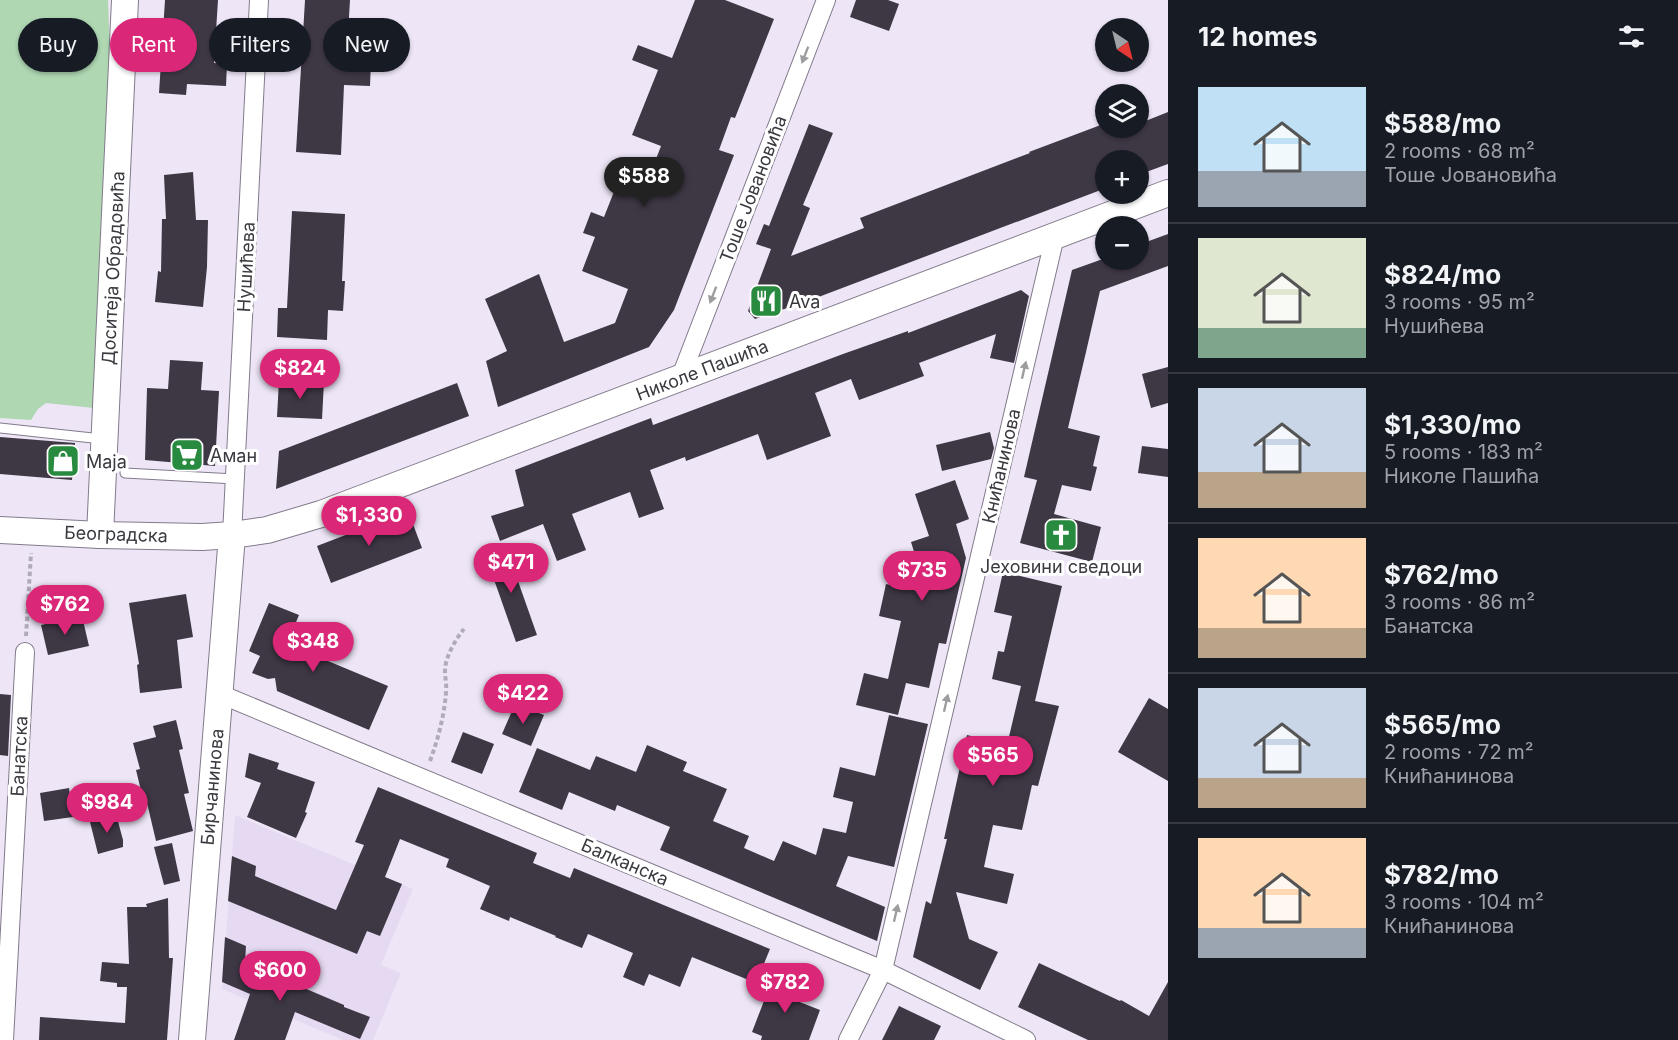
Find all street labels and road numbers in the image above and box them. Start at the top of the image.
street label: Тоше Јовановића [715,113,791,265]
street label: Доситеја Обрадовића [97,171,129,365]
street label: Нушићева [233,221,259,313]
street label: Николе Пашића [633,335,771,405]
street label: Книћанинова [978,407,1024,525]
street label: Београдска [64,522,168,546]
street label: Банатска [6,715,32,797]
street label: Бирчанинова [196,728,228,846]
street label: Балканска [578,834,672,890]

